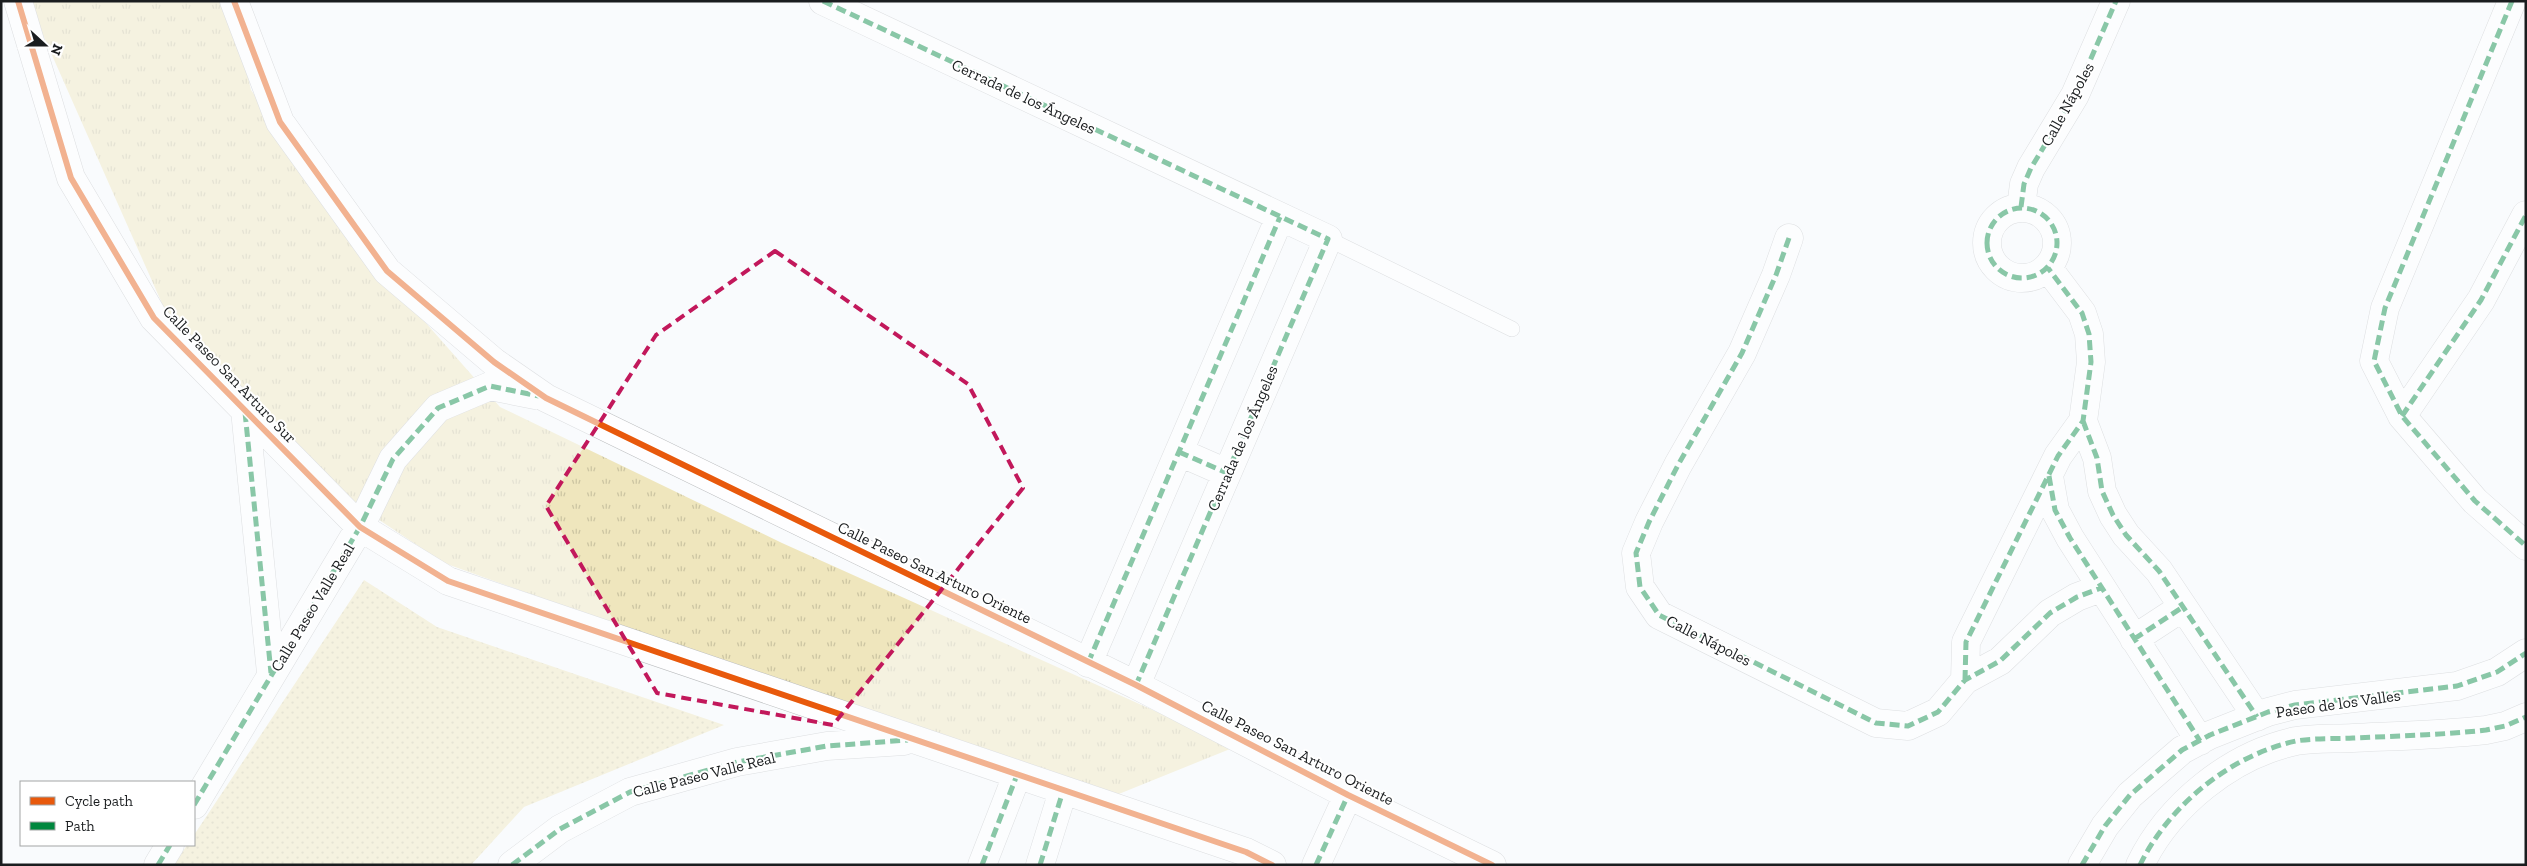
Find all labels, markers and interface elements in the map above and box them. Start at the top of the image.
north arrow [20,20,70,70]
text: N [47,41,67,58]
street label: Cerrada de los Ángeles [949,55,1099,138]
street label: Calle Nápoles [2037,59,2098,149]
street label: Calle Paseo San Arturo Sur [159,301,301,447]
street label: Cerrada de los Ángeles [1203,363,1282,514]
street label: Calle Paseo San Arturo Oriente [835,517,1035,628]
street label: Calle Paseo Valle Real [267,540,358,675]
street label: Calle Nápoles [1663,611,1754,670]
street label: Paseo de los Valles [2274,685,2402,722]
street label: Calle Paseo San Arturo Oriente [1199,696,1397,809]
street label: Calle Paseo Valle Real [631,748,777,801]
legend [20,781,195,846]
text: Cycle path [65,792,134,810]
text: Path [65,817,95,835]

